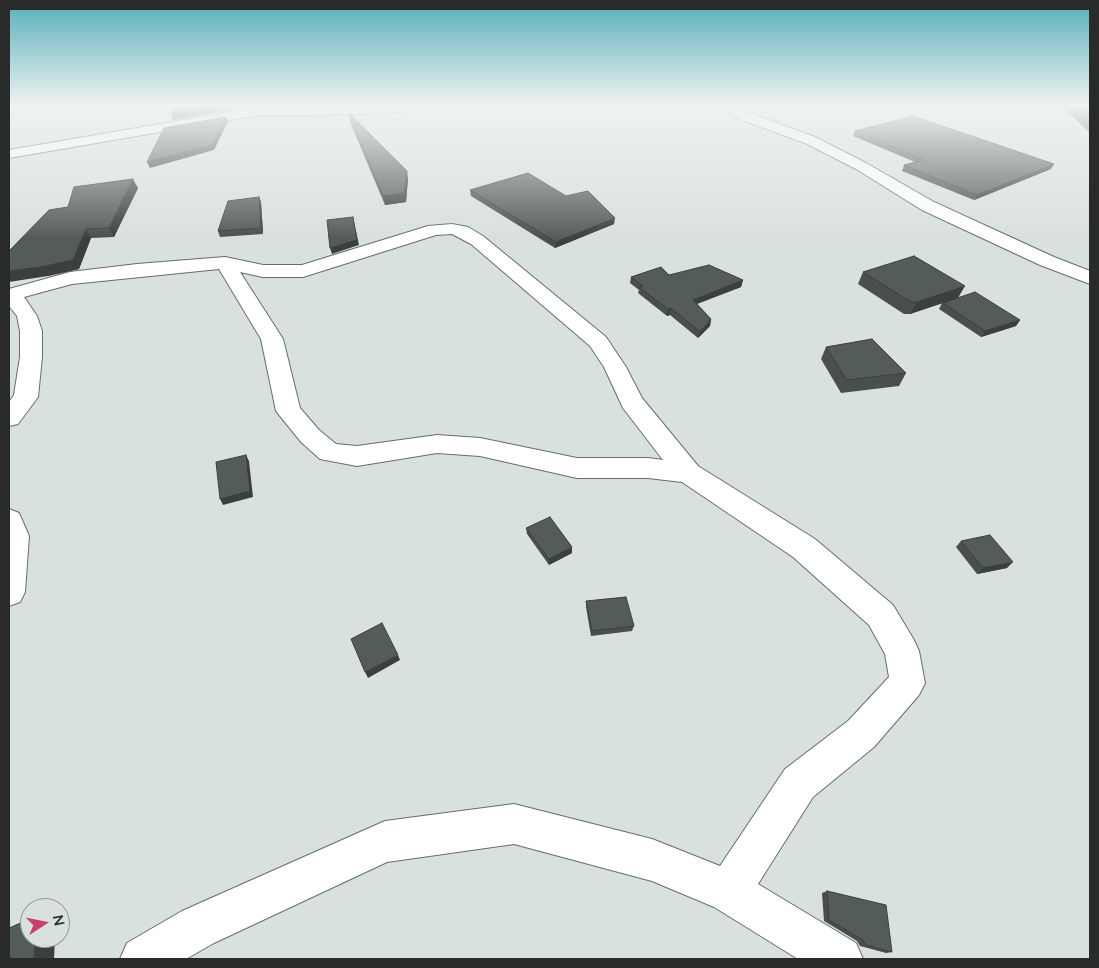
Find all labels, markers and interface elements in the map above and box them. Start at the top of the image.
north arrow [20,898,70,948]
text: N [50,913,69,927]

